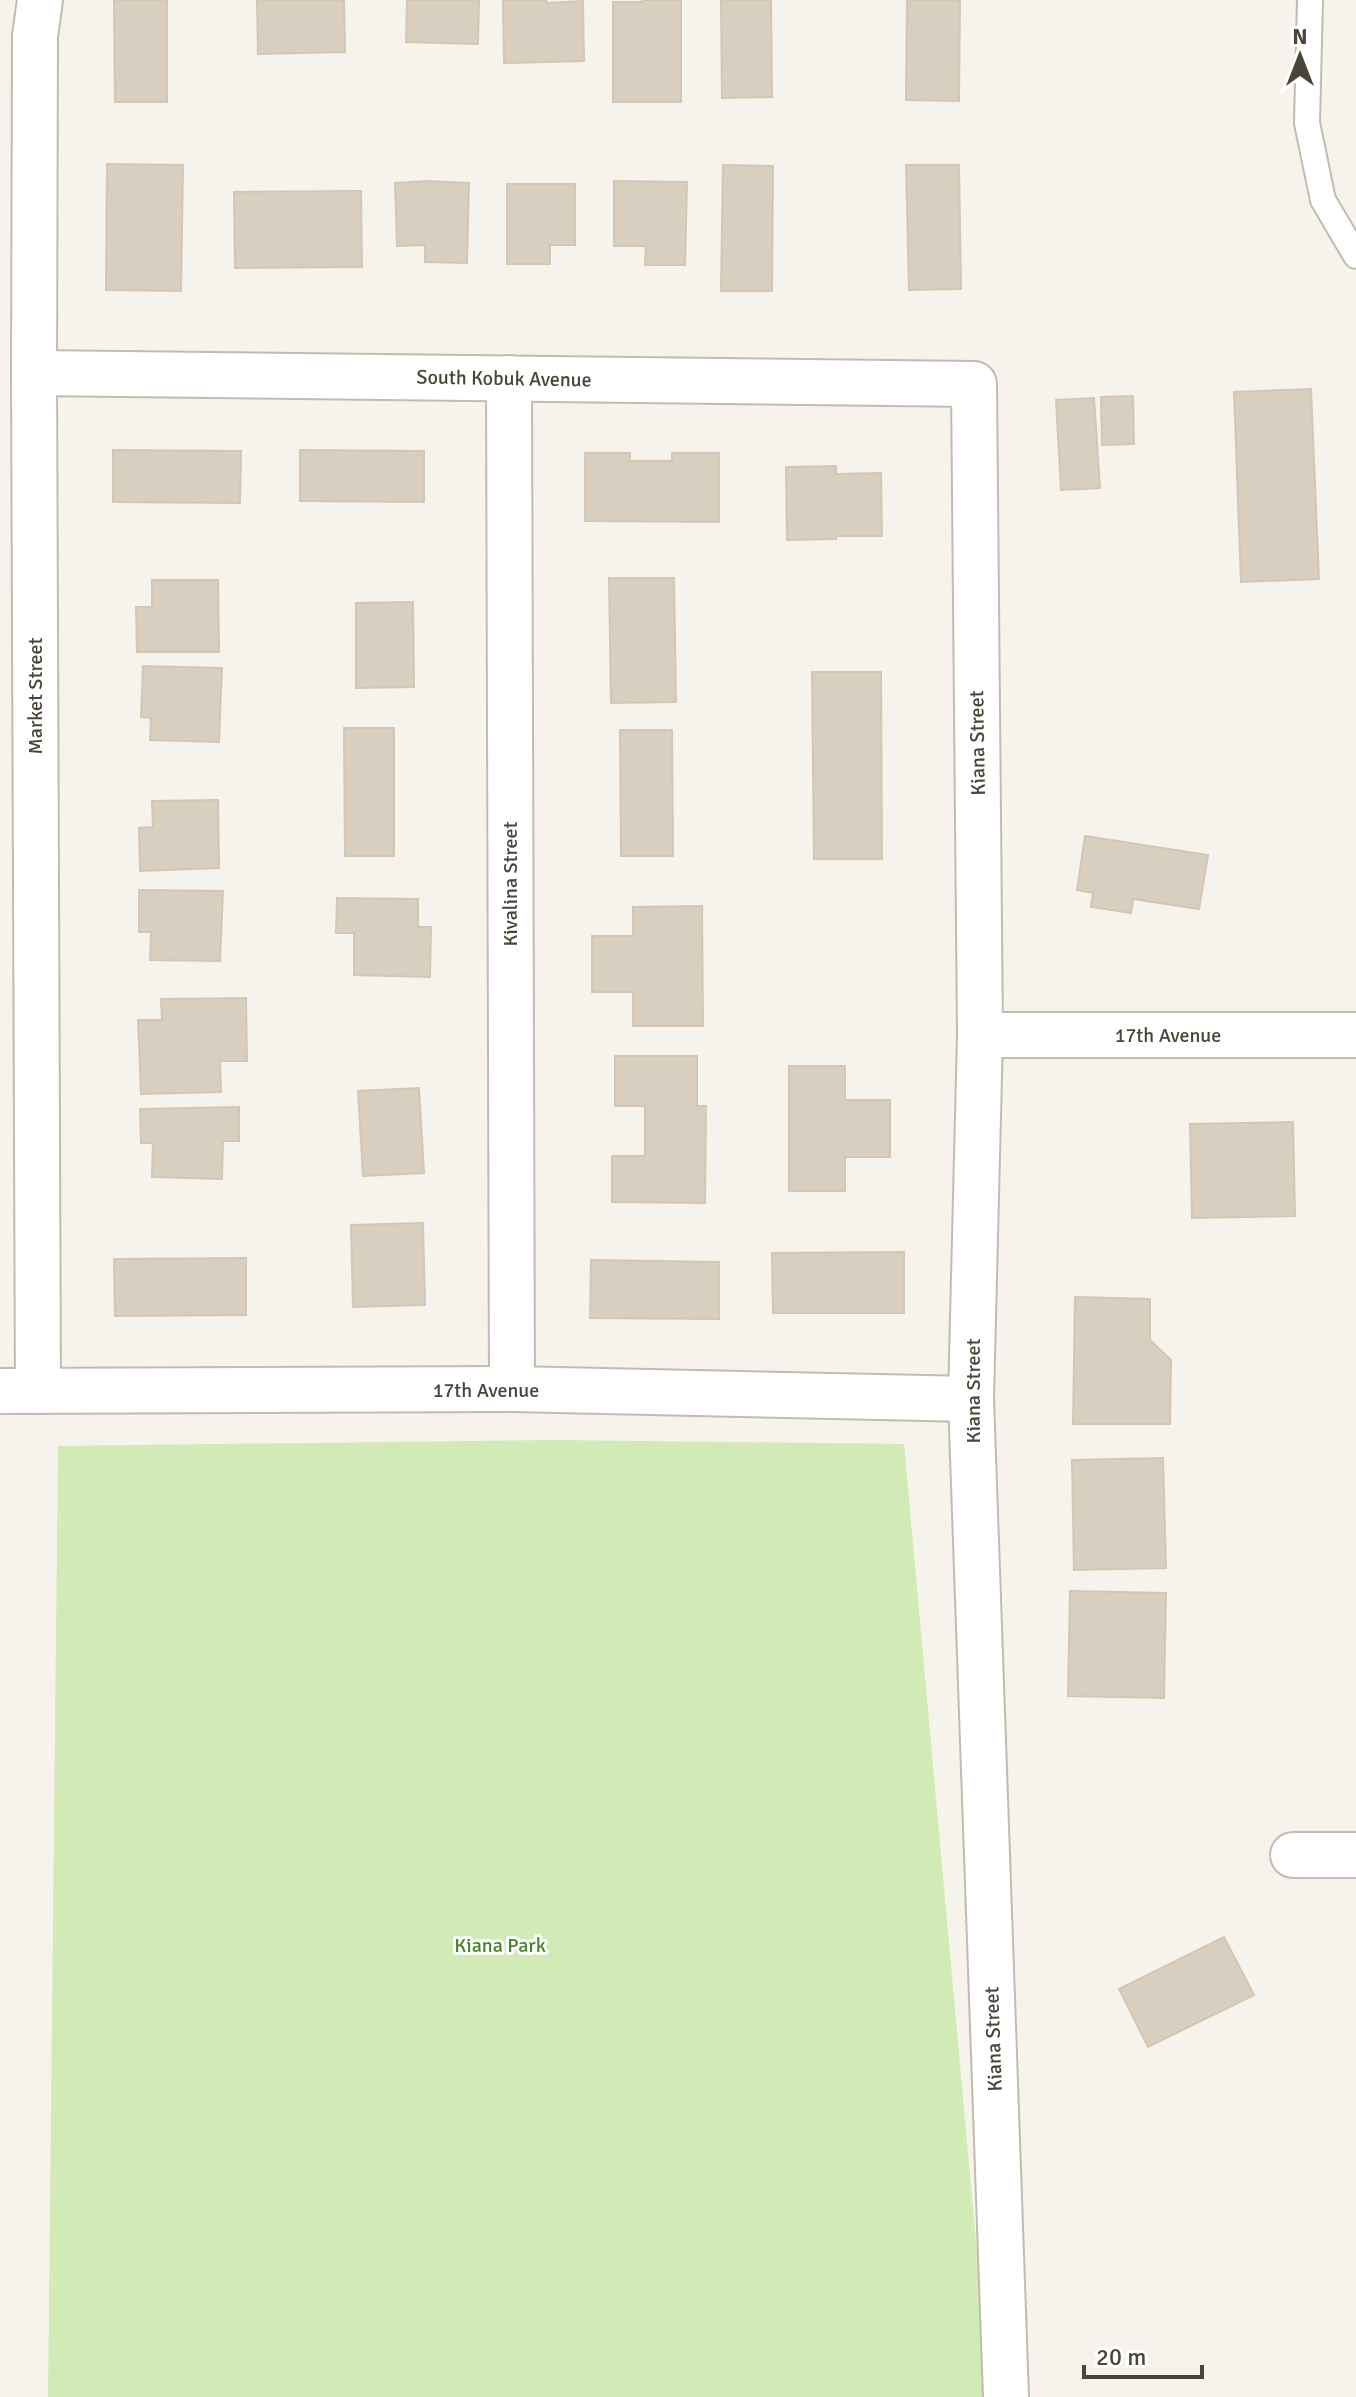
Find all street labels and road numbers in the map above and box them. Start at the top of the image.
street label: South Kobuk Avenue [416,364,592,393]
street label: Market Street [23,638,48,754]
street label: Kiana Street [964,690,991,796]
street label: Kivalina Street [498,821,523,947]
street label: 17th Avenue [1115,1023,1221,1048]
street label: Kiana Street [961,1338,986,1444]
street label: 17th Avenue [433,1378,539,1403]
street label: Kiana Street [979,1986,1008,2092]

